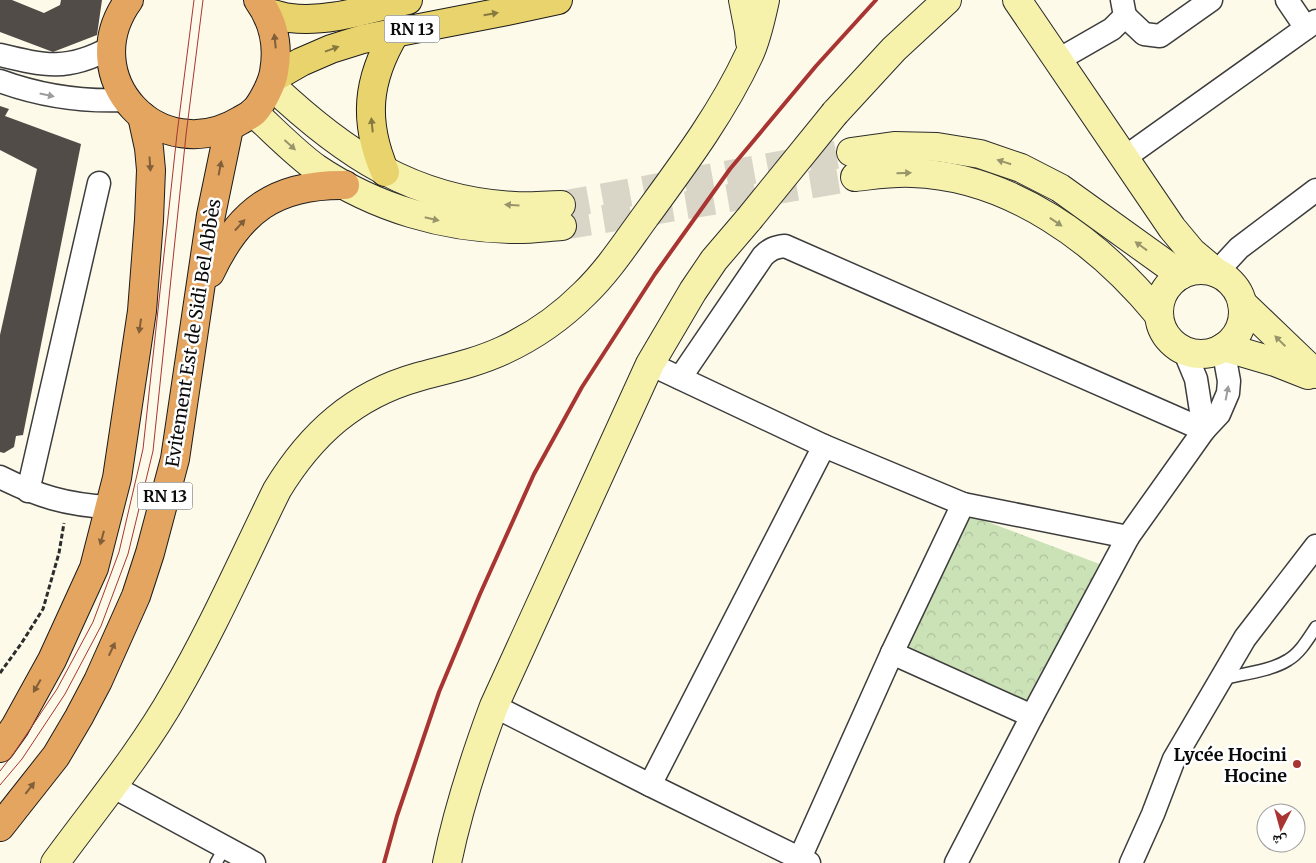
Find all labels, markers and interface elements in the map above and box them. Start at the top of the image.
one-way arrow [483,10,499,18]
road number: RN 13 [384,15,440,42]
one-way arrow [271,33,279,49]
one-way arrow [325,45,340,52]
one-way arrow [39,91,54,99]
one-way arrow [368,117,376,133]
one-way arrow [283,139,295,151]
one-way arrow [146,157,154,173]
one-way arrow [996,158,1011,165]
one-way arrow [216,160,224,176]
one-way arrow [896,169,912,177]
street label: Evitement Est de Sidi Bel Abbès [160,197,226,469]
one-way arrow [504,201,520,209]
one-way arrow [425,215,440,223]
one-way arrow [1049,218,1063,227]
one-way arrow [234,219,246,231]
one-way arrow [1134,241,1148,251]
one-way arrow [135,319,143,335]
one-way arrow [1275,335,1287,347]
one-way arrow [1223,384,1231,400]
road number: RN 13 [138,482,192,510]
one-way arrow [98,530,106,545]
one-way arrow [109,642,117,656]
one-way arrow [33,680,42,693]
place label: Lycée Hocini Hocine [1174,743,1287,787]
marker: Lycée Hocini Hocine [1291,758,1303,770]
one-way arrow [25,782,36,795]
north arrow [1256,803,1306,853]
text: ش [1271,831,1288,851]

